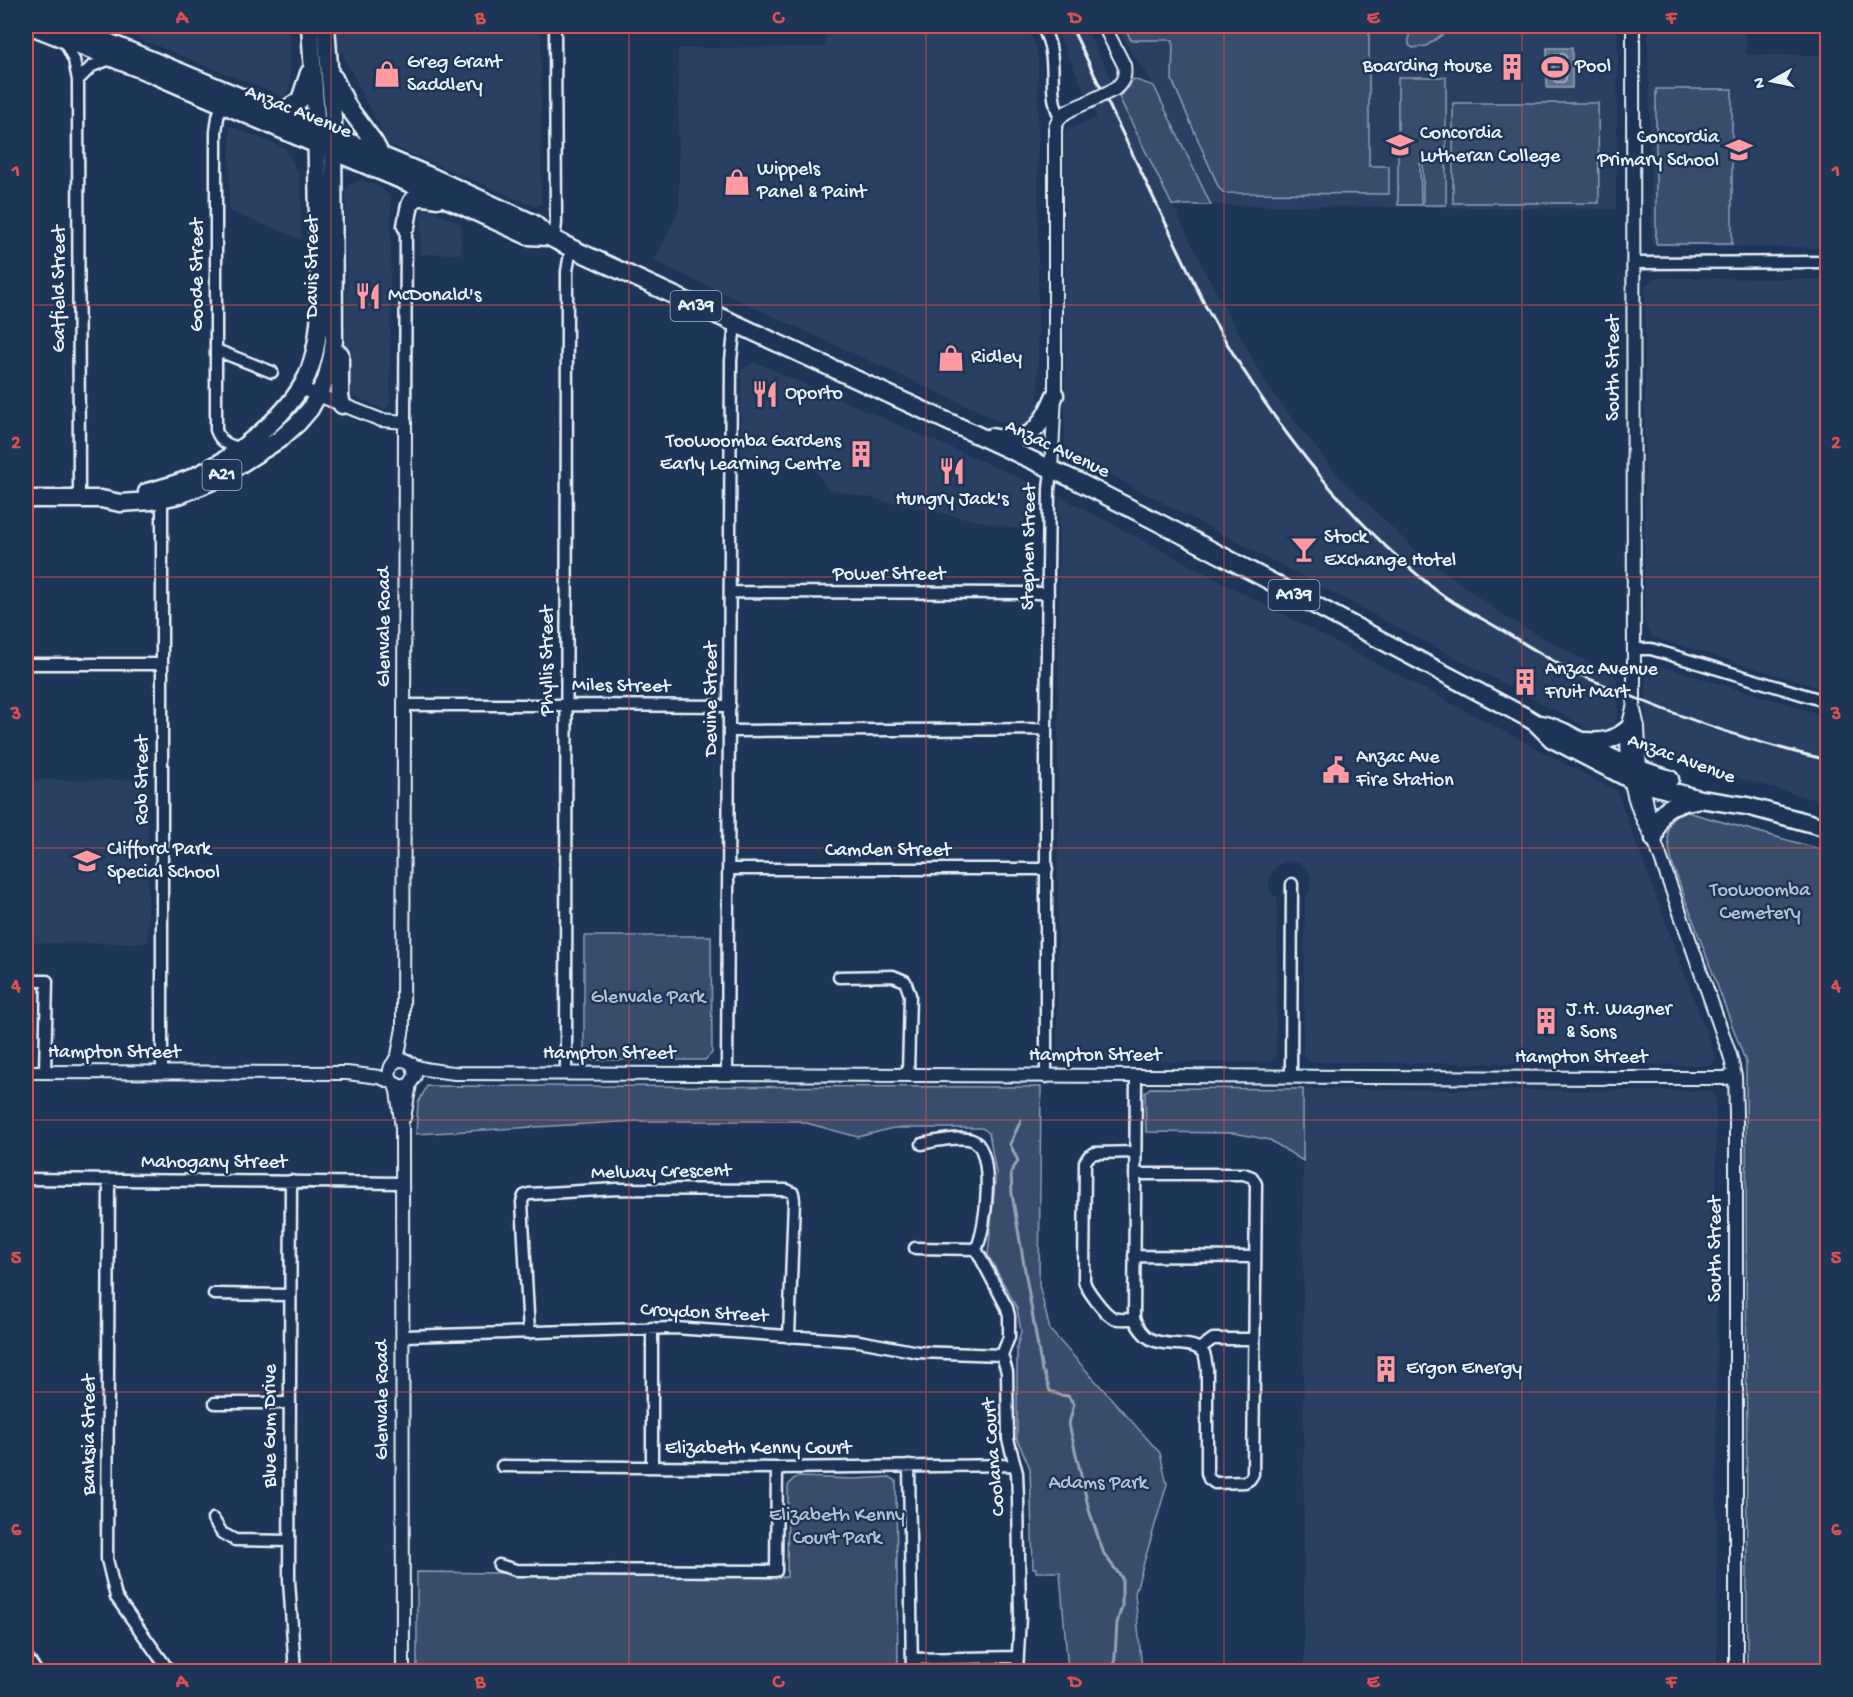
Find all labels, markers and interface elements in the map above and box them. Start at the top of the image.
text: A [175,8,190,31]
text: B [474,8,486,31]
text: C [772,8,786,31]
text: D [1066,8,1082,31]
text: E [1367,8,1381,31]
text: F [1665,8,1678,31]
north arrow [1742,51,1802,111]
place label: Greg Grant Saddlery [407,52,503,98]
building icon: Boarding House [1497,52,1527,82]
sports icon: Pool [1540,52,1570,82]
place label: Boarding House [1362,56,1493,79]
place label: Pool [1574,56,1611,79]
shop icon: Greg Grant Saddlery [372,59,402,89]
text: N [1750,76,1771,89]
street label: Anzac Avenue [241,81,355,145]
place label: Concordia Lutheran College [1420,123,1561,169]
place label: Concordia Primary School [1597,127,1720,173]
school or university icon: Concordia Lutheran College [1385,130,1415,160]
school or university icon: Concordia Primary School [1724,135,1754,165]
place label: Wippels Panel & Paint [756,159,868,205]
text: 1 [11,161,20,184]
text: 1 [1831,161,1840,184]
shop icon: Wippels Panel & Paint [722,167,752,197]
street label: Davis Street [302,214,325,320]
street label: Goode Street [187,216,210,332]
street label: Gatfield Street [49,224,72,352]
restaurant icon: McDonald's [353,281,383,311]
place label: McDonald's [388,285,482,308]
road number: A139 [670,291,722,321]
street label: South Street [1603,313,1626,421]
shop icon: Ridley [936,343,966,373]
place label: Ridley [971,347,1022,370]
restaurant icon: Oporto [750,379,780,409]
place label: Oporto [785,383,843,406]
street label: Anzac Avenue [1001,416,1114,485]
place label: Toowoomba Gardens Early Learning Centre [660,431,842,477]
text: 2 [11,433,21,456]
text: 2 [1831,433,1841,456]
building icon: Toowoomba Gardens Early Learning Centre [846,439,876,469]
restaurant icon: Hungry Jack's [937,456,967,486]
road number: A21 [202,460,242,490]
street label: Stephen Street [1017,482,1043,610]
place label: Hungry Jack's [895,489,1009,512]
place label: Stock Exchange Hotel [1324,527,1456,573]
bar icon: Stock Exchange Hotel [1289,534,1319,564]
street label: Power Street [832,564,947,587]
street label: Glenvale Road [374,565,397,687]
road number: A139 [1268,580,1320,610]
street label: Phyllis Street [537,604,560,717]
street label: Devine Street [701,640,724,758]
place label: Anzac Avenue Fruit Mart [1544,659,1659,705]
building icon: Anzac Avenue Fruit Mart [1510,667,1540,697]
street label: Miles Street [572,675,672,699]
text: 3 [10,704,21,727]
text: 3 [1830,704,1841,727]
street label: Anzac Avenue [1624,730,1739,790]
street label: Rob Street [132,733,155,825]
place label: Anzac Ave Fire Station [1355,747,1454,793]
public building icon: Anzac Ave Fire Station [1321,755,1351,785]
place label: Clifford Park Special School [107,839,220,885]
street label: Camden Street [825,840,953,863]
school or university icon: Clifford Park Special School [72,846,102,876]
park label: Toowoomba Cemetery [1709,880,1811,926]
text: 4 [10,976,21,999]
text: 4 [1830,976,1841,999]
park label: Glenvale Park [591,987,707,1010]
place label: J.H. Wagner & Sons [1566,999,1674,1045]
building icon: J.H. Wagner & Sons [1531,1006,1561,1036]
street label: Hampton Street [48,1042,182,1065]
street label: Hampton Street [543,1043,677,1066]
street label: Hampton Street [1029,1045,1163,1068]
street label: Hampton Street [1515,1047,1649,1070]
street label: Mahogany Street [141,1152,289,1175]
street label: Melway Crescent [591,1160,733,1186]
street label: South Street [1705,1194,1728,1302]
text: 5 [11,1248,22,1271]
text: 5 [1831,1248,1842,1271]
street label: Croydon Street [640,1299,770,1329]
street label: Glenvale Road [372,1338,395,1460]
building icon: Ergon Energy [1371,1354,1401,1384]
place label: Ergon Energy [1406,1358,1522,1381]
street label: Blue Gum Drive [260,1364,283,1489]
street label: Banksia Street [79,1373,102,1496]
street label: Coolana Court [978,1395,1012,1517]
street label: Elizabeth Kenny Court [665,1438,853,1461]
park label: Adams Park [1048,1473,1150,1496]
park label: Elizabeth Kenny Court Park [769,1505,905,1551]
text: 6 [11,1520,22,1543]
text: 6 [1831,1520,1842,1543]
text: A [175,1672,190,1695]
text: B [474,1672,486,1695]
text: C [772,1672,786,1695]
text: D [1066,1672,1082,1695]
text: E [1367,1672,1381,1695]
text: F [1665,1672,1678,1695]

